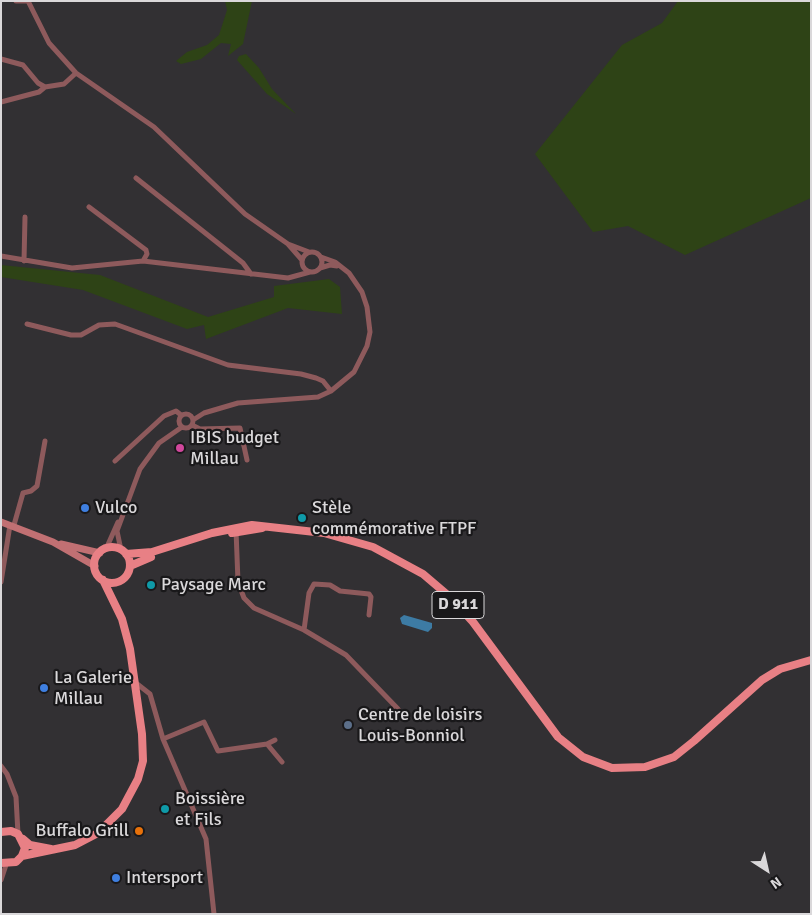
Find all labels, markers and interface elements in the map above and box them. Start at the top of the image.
place label: IBIS budget Millau [190,427,279,469]
marker: IBIS budget Millau [174,442,186,454]
place label: Vulco [95,497,137,519]
place label: Stèle commémorative FTPF [312,497,476,540]
marker: Vulco [79,502,91,514]
marker: Stèle commémorative FTPF [296,512,308,524]
place label: Paysage Marc [161,574,266,596]
marker: Paysage Marc [145,579,157,591]
road number: D 911 [432,592,484,618]
place label: La Galerie Millau [54,667,132,710]
marker: La Galerie Millau [38,682,50,694]
place label: Centre de loisirs Louis-Bonniol [358,704,482,746]
marker: Centre de loisirs Louis-Bonniol [342,719,354,731]
place label: Boissière et Fils [175,788,245,831]
marker: Boissière et Fils [159,803,171,815]
place label: Buffalo Grill [35,820,129,842]
marker: Buffalo Grill [133,825,145,837]
north arrow [742,845,792,895]
place label: Intersport [126,867,203,889]
marker: Intersport [110,872,122,884]
text: N [767,873,785,892]

